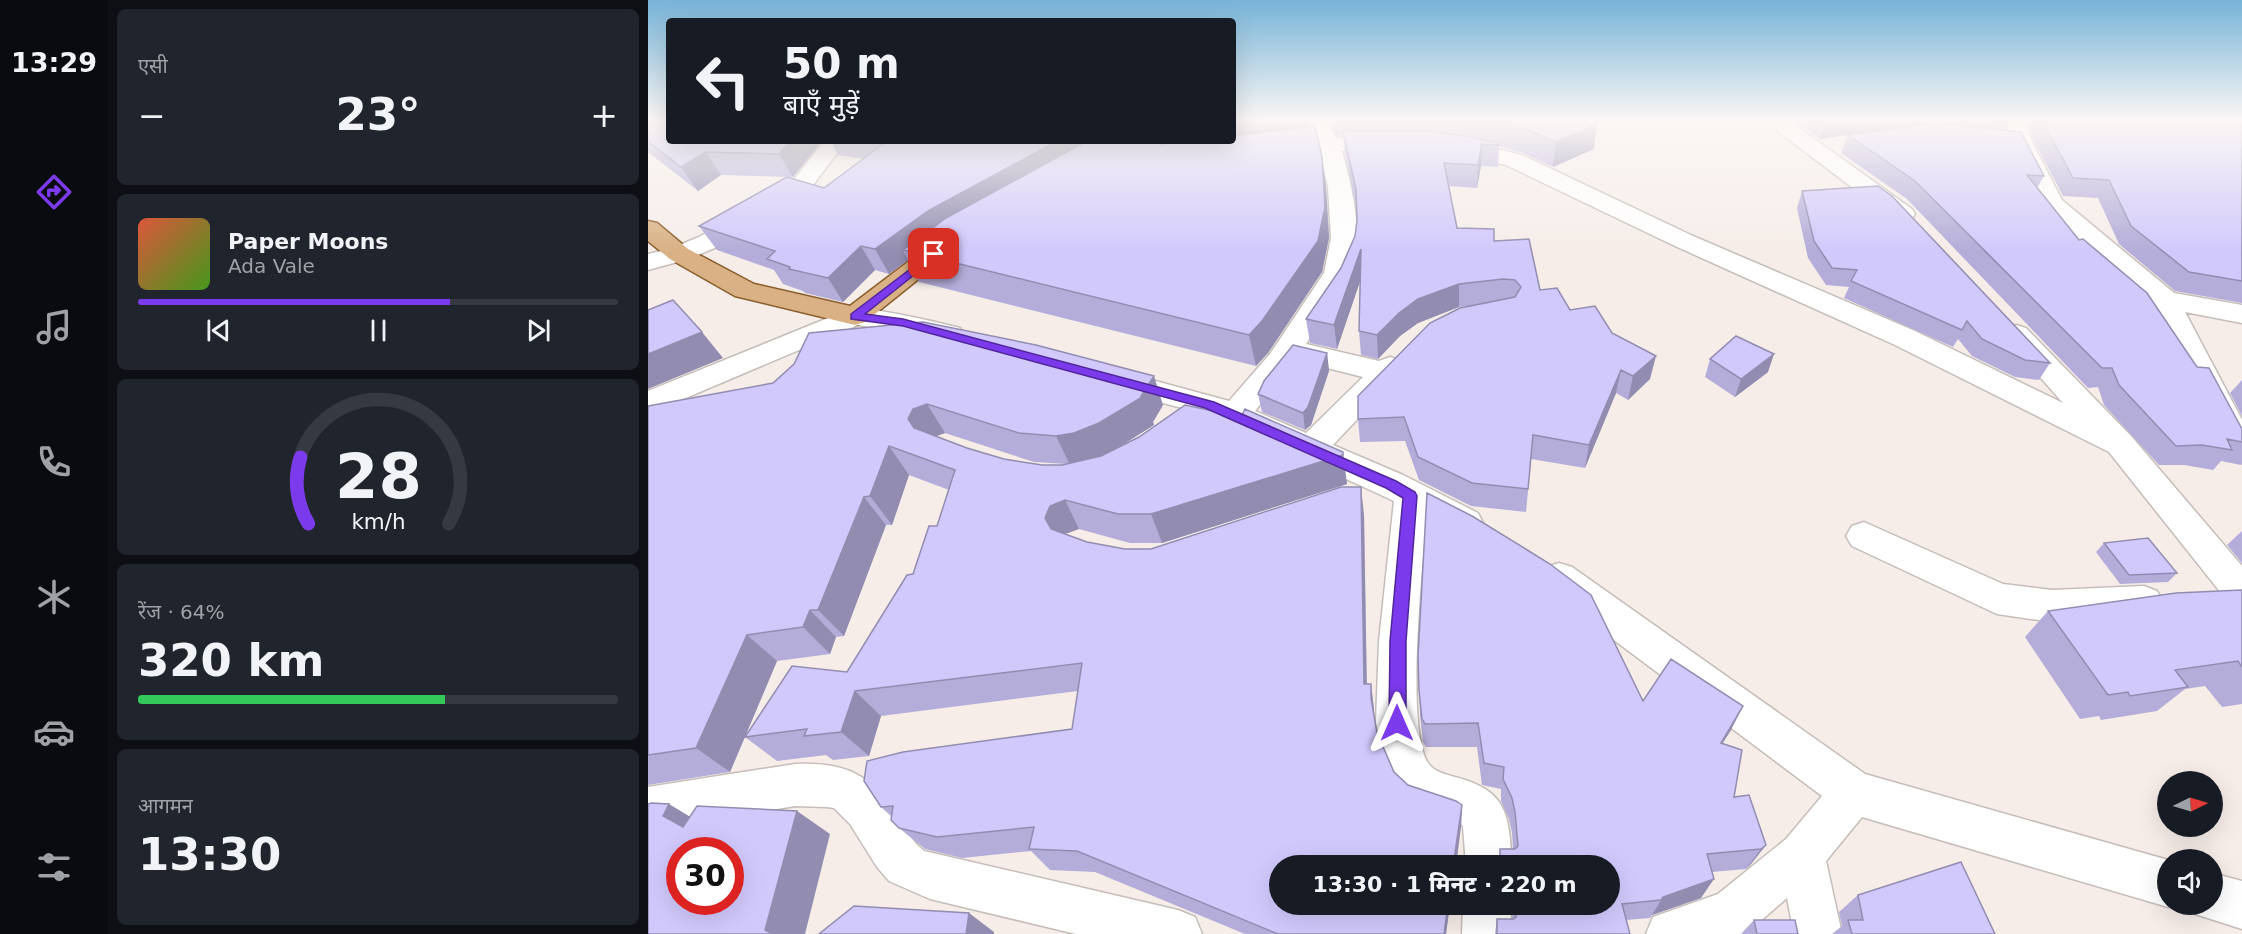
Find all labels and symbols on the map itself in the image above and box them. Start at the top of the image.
pin [908,228,959,279]
position arrow [1365,691,1429,755]
north arrow [2157,771,2223,837]
speed limit sign: 30 [666,837,744,915]

